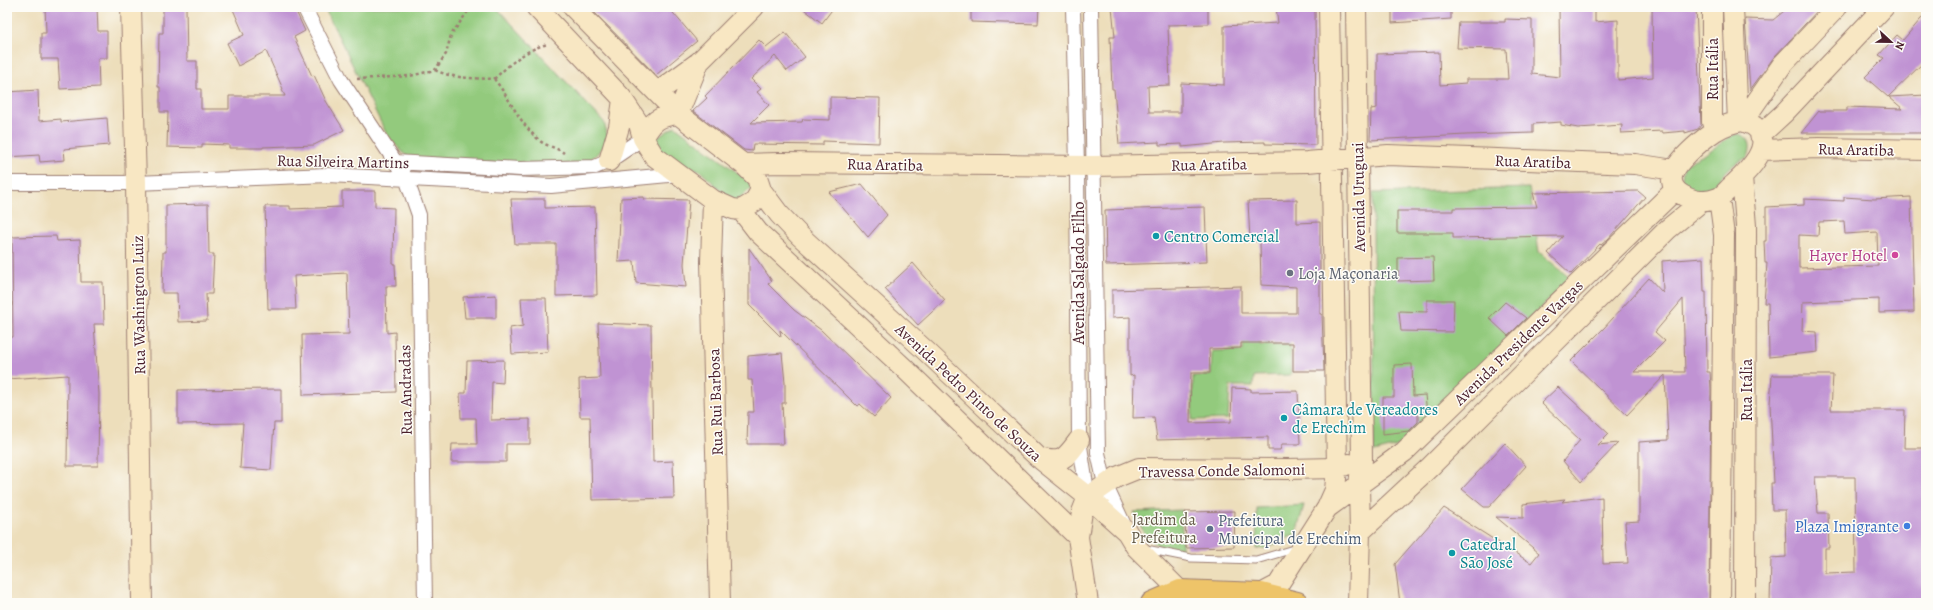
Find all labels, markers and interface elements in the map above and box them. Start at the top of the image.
north arrow [1871,22,1911,62]
street label: Rua Itália [1702,37,1724,100]
text: N [1891,39,1908,52]
street label: Rua Aratiba [1818,138,1895,162]
street label: Avenida Uruguai [1347,142,1371,253]
street label: Rua Silveira Martins [277,150,409,174]
street label: Rua Aratiba [1494,150,1572,174]
street label: Rua Aratiba [847,153,924,177]
street label: Rua Aratiba [1171,153,1248,177]
street label: Avenida Salgado Filho [1068,202,1090,345]
place label: Centro Comercial [1164,226,1279,248]
marker: Centro Comercial [1151,231,1161,241]
street label: Rua Washington Luiz [127,235,151,375]
place label: Hayer Hotel [1809,245,1887,267]
marker: Hayer Hotel [1890,250,1900,260]
place label: Loja Maçonaria [1298,263,1399,285]
marker: Loja Maçonaria [1285,268,1295,278]
street label: Avenida Presidente Vargas [1448,275,1588,411]
street label: Avenida Pedro Pinto de Souza [889,318,1047,467]
street label: Rua Andradas [394,344,418,436]
street label: Rua Rui Barbosa [703,347,729,456]
street label: Rua Itália [1736,358,1758,421]
place label: Câmara de Vereadores de Erechim [1292,399,1438,439]
marker: Câmara de Vereadores de Erechim [1279,413,1289,423]
street label: Travessa Conde Salomoni [1139,459,1305,483]
park label: Jardim da Prefeitura [1131,509,1197,549]
place label: Prefeitura Municipal de Erechim [1218,510,1362,550]
place label: Plaza Imigrante [1795,516,1899,538]
marker: Plaza Imigrante [1902,521,1912,531]
marker: Prefeitura Municipal de Erechim [1205,524,1215,534]
place label: Catedral São José [1460,534,1516,574]
marker: Catedral São José [1447,548,1457,558]

